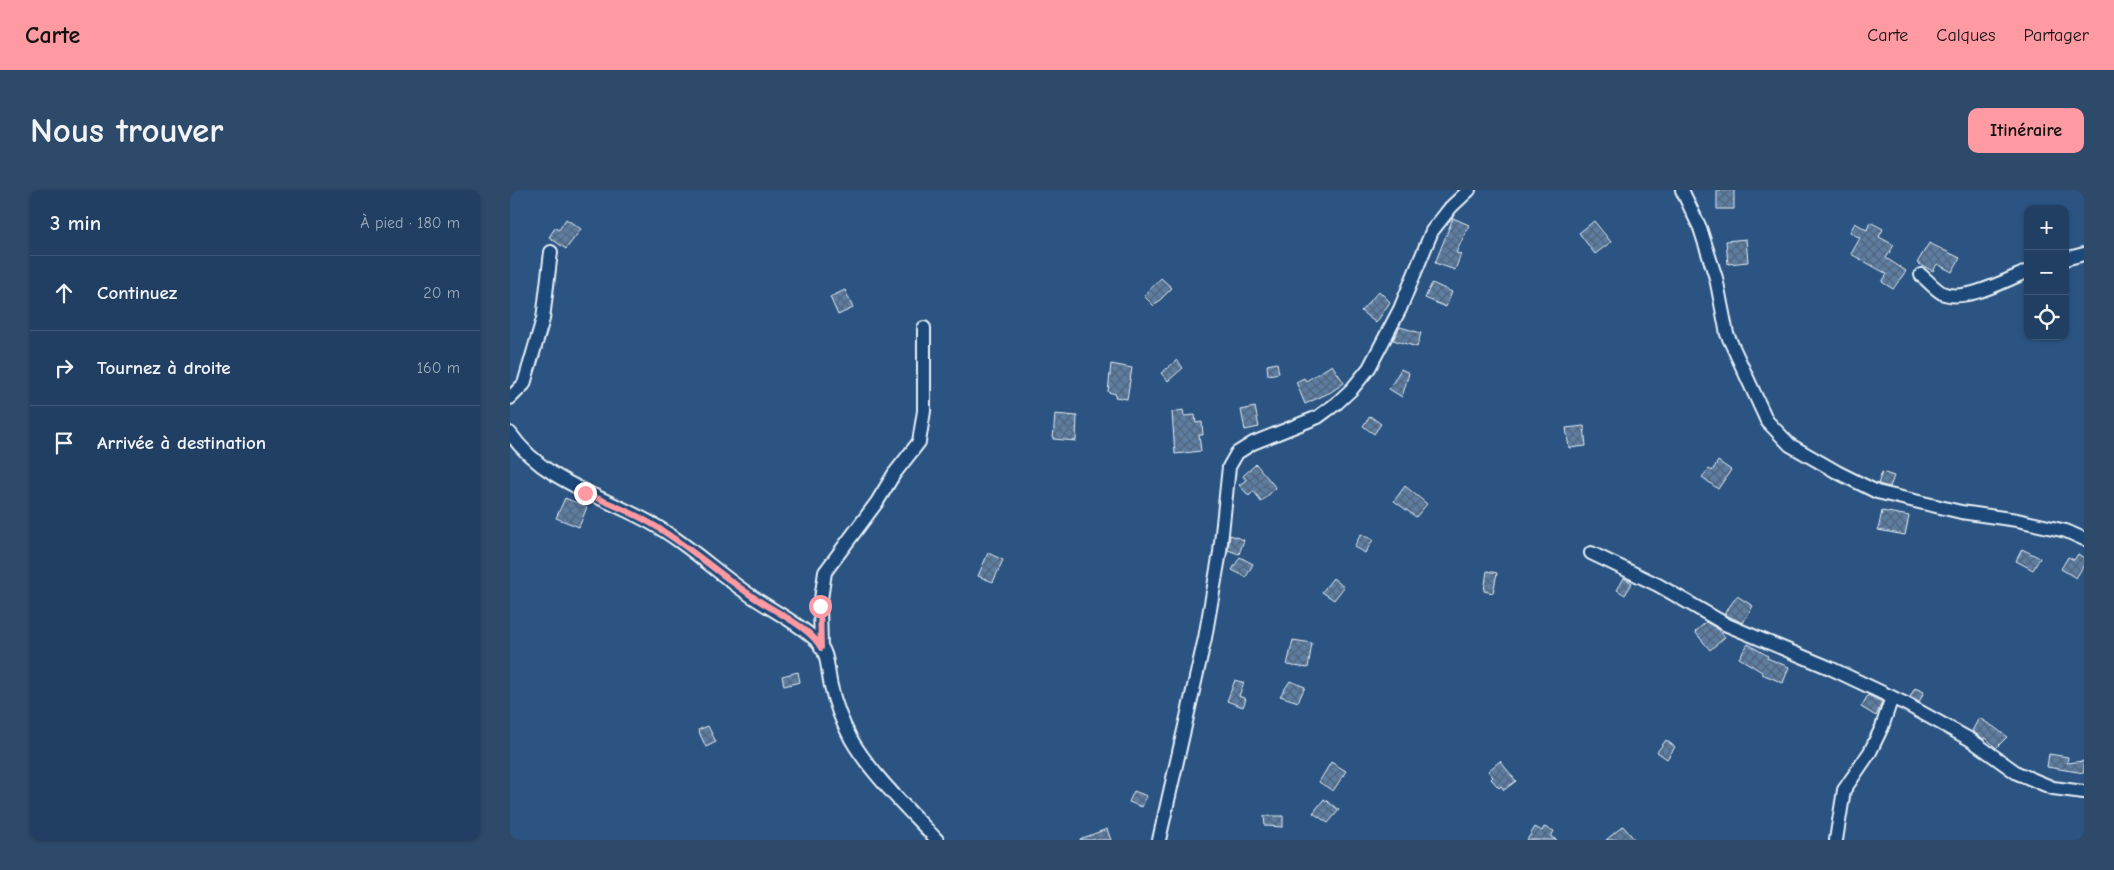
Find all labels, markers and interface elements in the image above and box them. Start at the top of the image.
text: Carte [25,21,80,49]
text: Carte [1867,25,1908,46]
text: Calques [1936,25,1996,46]
text: Partager [2024,25,2089,46]
button: Itinéraire [1968,108,2084,153]
text: Nous trouver [30,110,223,151]
map controls [2024,205,2069,340]
button: + [2024,205,2069,250]
text: 3 min [50,211,101,235]
text: À pied · 180 m [360,214,460,232]
button: − [2024,250,2069,295]
icon: ahead [50,279,78,307]
text: Continuez [97,282,177,304]
text: 20 m [423,284,460,302]
button: locate [2024,295,2069,340]
icon: right [50,354,78,382]
text: Tournez à droite [97,357,231,379]
text: 160 m [417,359,460,377]
icon: arrive [50,429,78,457]
text: Arrivée à destination [97,432,266,454]
route end [574,482,597,505]
route start [809,595,832,618]

